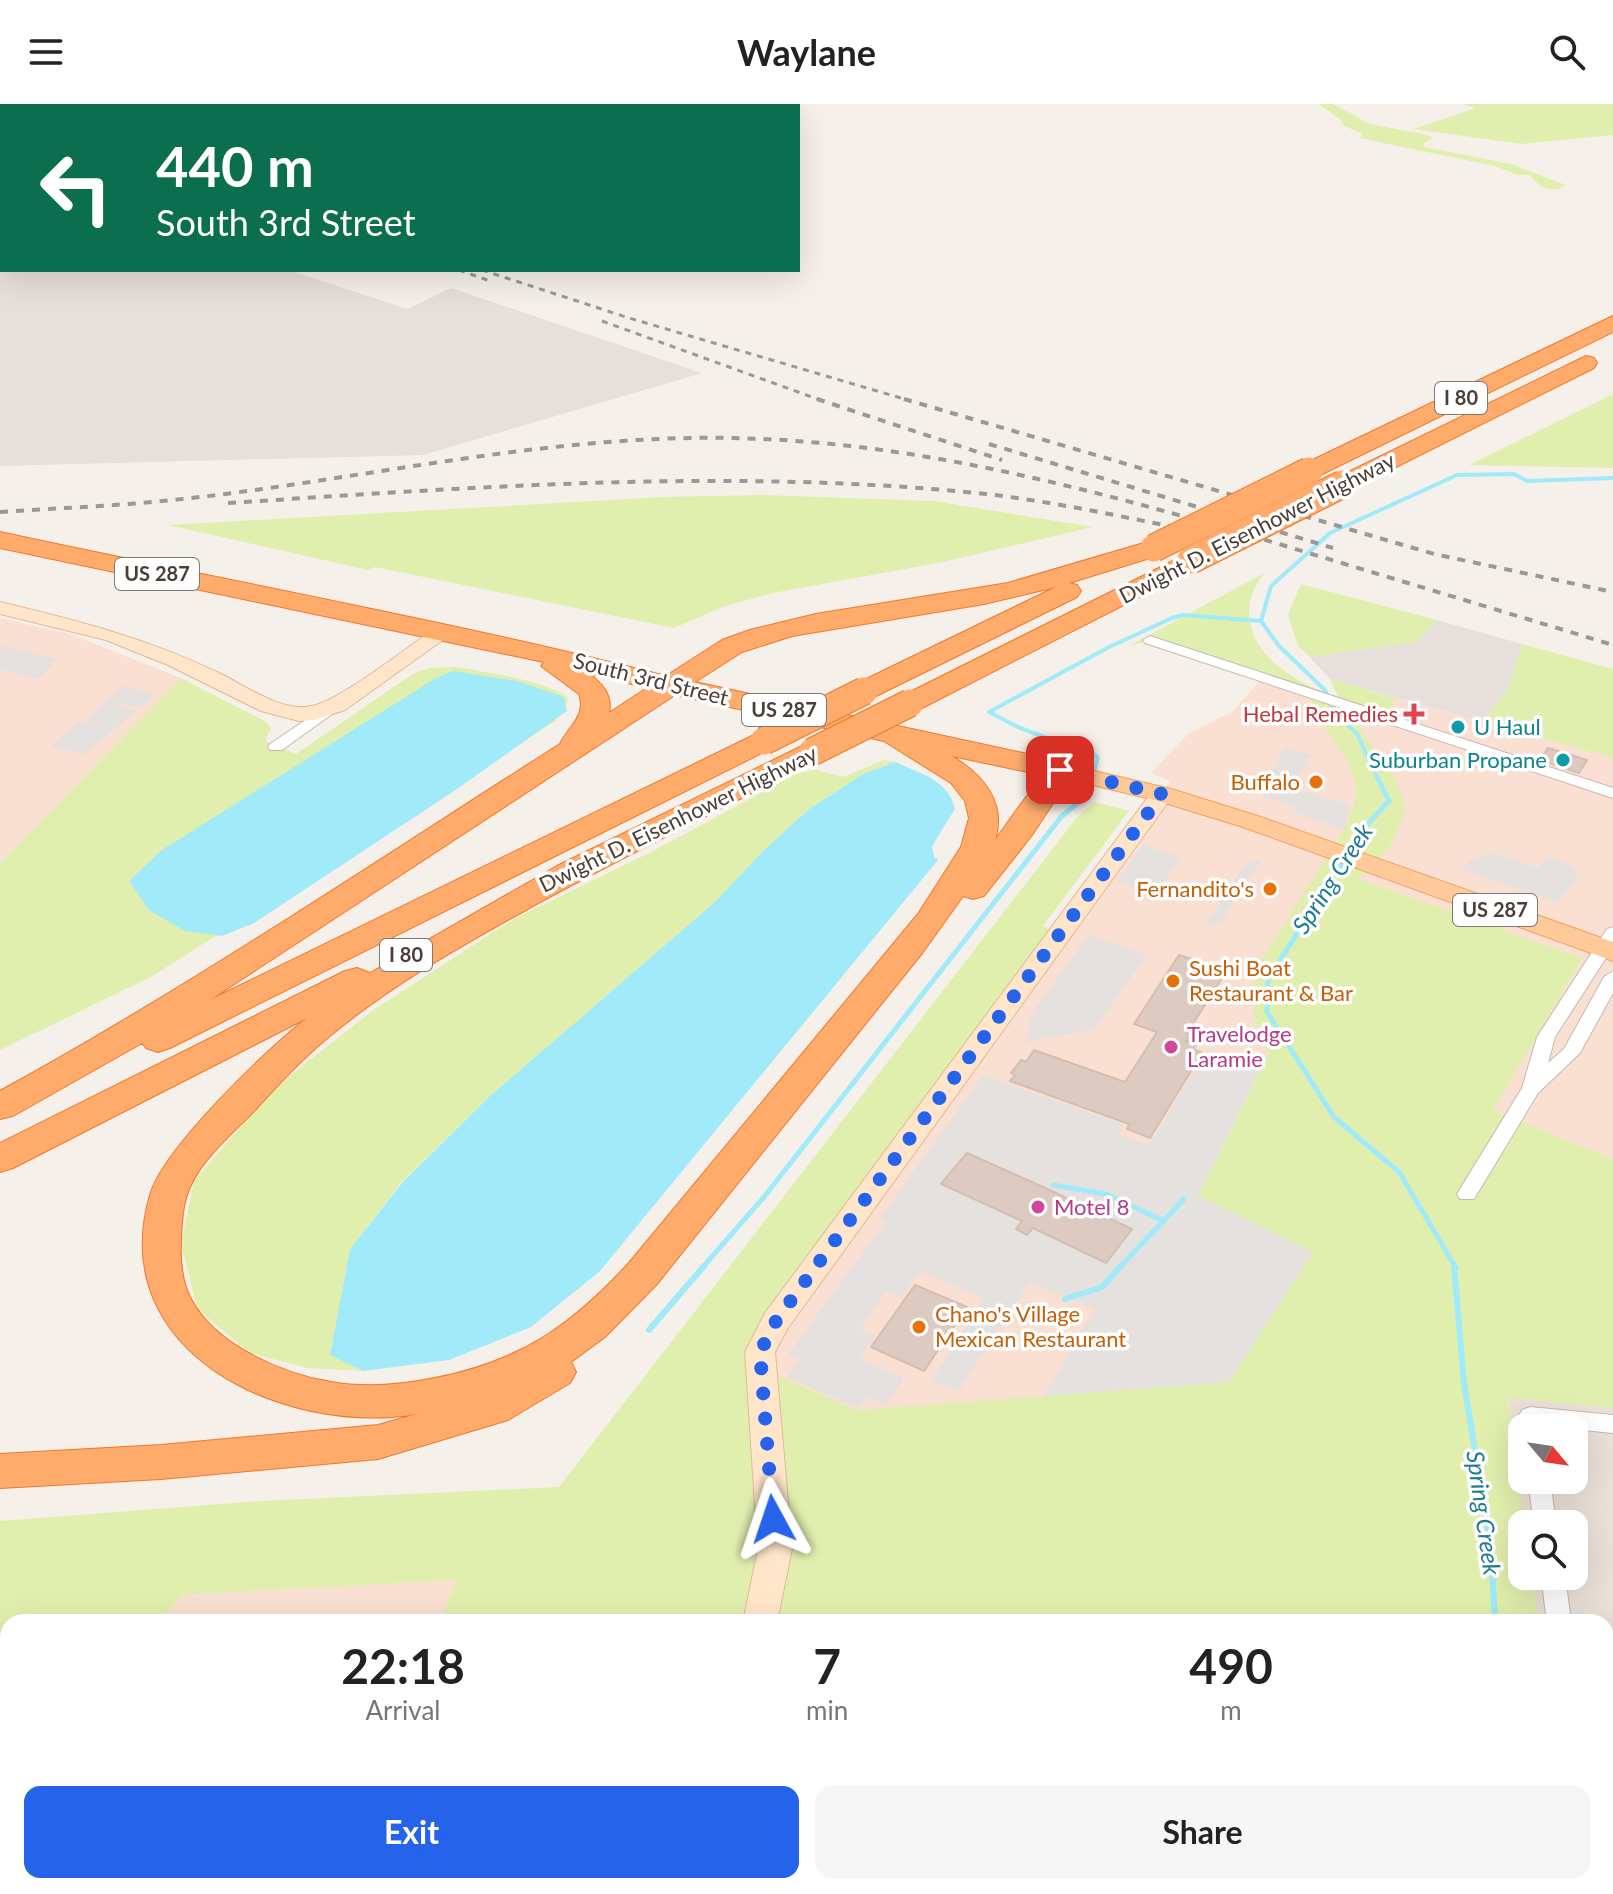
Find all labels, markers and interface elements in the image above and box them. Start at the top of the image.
icon: menu [24,30,68,74]
text: Waylane [737,30,876,74]
icon: search [1545,30,1589,74]
text: 440 m [156,132,314,199]
icon: left [24,136,128,240]
text: South 3rd Street [156,200,416,244]
road number: I 80 [1435,382,1487,414]
street label: Dwight D. Eisenhower Highway [1114,446,1400,609]
road number: US 287 [115,558,199,590]
street label: South 3rd Street [571,646,731,711]
road number: US 287 [742,694,826,726]
place label: Hebal Remedies [1243,700,1398,727]
marker: Hebal Remedies [1405,705,1423,723]
place label: U Haul [1474,713,1541,740]
marker: U Haul [1449,718,1467,736]
pin [1026,736,1094,804]
street label: Dwight D. Eisenhower Highway [534,739,822,898]
place label: Suburban Propane [1369,746,1547,773]
icon: arrive [1038,748,1082,792]
marker: Suburban Propane [1554,751,1572,769]
place label: Buffalo [1231,768,1300,795]
marker: Buffalo [1307,773,1325,791]
water label: Spring Creek [1285,817,1378,939]
place label: Fernandito's [1136,875,1254,902]
marker: Fernandito's [1261,880,1279,898]
road number: US 287 [1453,894,1537,926]
road number: I 80 [380,939,432,971]
place label: Sushi Boat Restaurant & Bar [1189,954,1353,1006]
marker: Sushi Boat Restaurant & Bar [1164,972,1182,990]
place label: Travelodge Laramie [1187,1020,1292,1072]
marker: Travelodge Laramie [1162,1038,1180,1056]
place label: Motel 8 [1054,1193,1129,1220]
marker: Motel 8 [1029,1198,1047,1216]
place label: Chano's Village Mexican Restaurant [935,1300,1126,1352]
marker: Chano's Village Mexican Restaurant [910,1318,928,1336]
north arrow [1508,1414,1588,1494]
map controls [1508,1414,1588,1590]
water label: Spring Creek [1461,1449,1508,1577]
position arrow [731,1477,815,1561]
button: search [1508,1510,1588,1590]
text: 22:18 [341,1637,465,1694]
text: 7 [813,1637,841,1694]
text: 490 [1189,1637,1273,1694]
text: Arrival [366,1694,440,1726]
text: min [806,1694,848,1726]
text: m [1220,1694,1242,1726]
button: Exit [24,1786,799,1878]
button: Share [815,1786,1590,1878]

